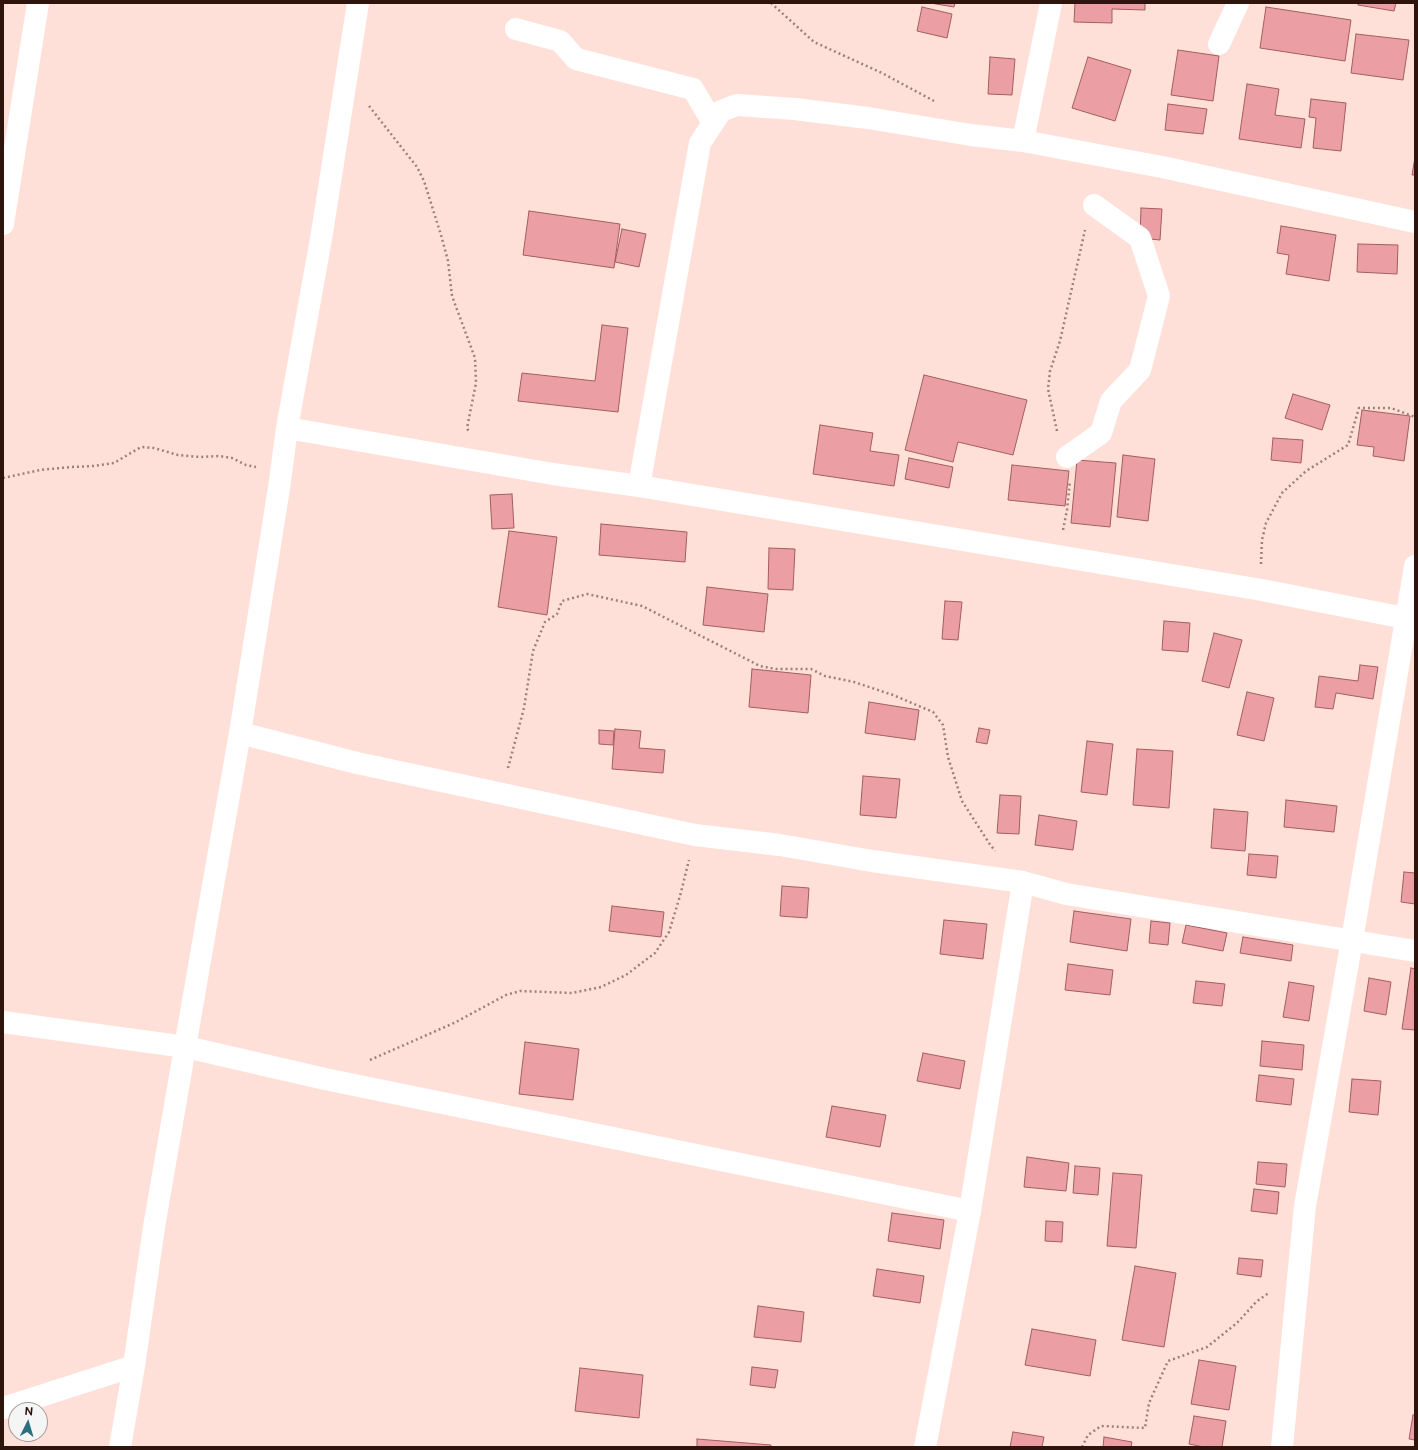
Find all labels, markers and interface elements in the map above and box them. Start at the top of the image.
north arrow [8,1402,48,1442]
text: N [24,1405,34,1417]

